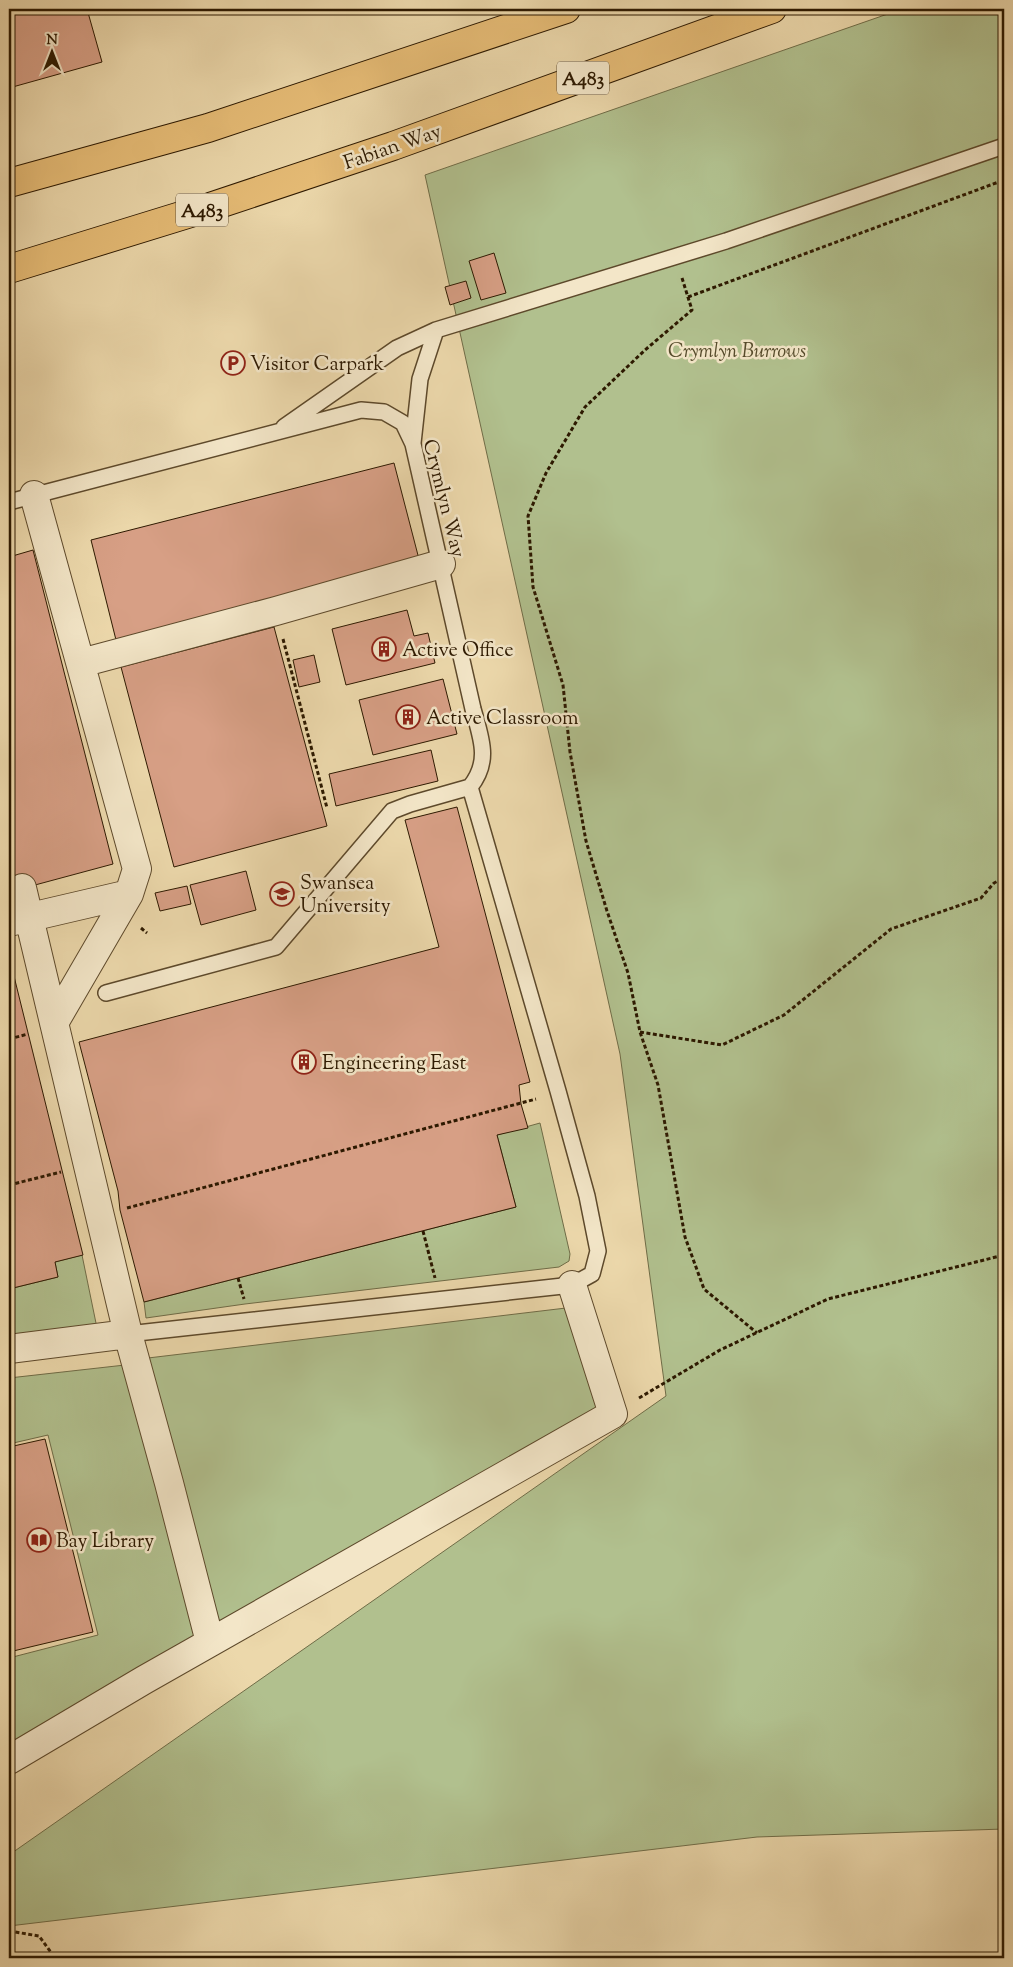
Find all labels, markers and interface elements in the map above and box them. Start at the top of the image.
north arrow [28,28,78,78]
text: N [46,31,58,51]
road number: A483 [557,62,609,94]
street label: Fabian Way [340,118,446,179]
road number: A483 [176,194,228,226]
park label: Crymlyn Burrows [668,338,806,367]
parking icon: Visitor Carpark [220,350,246,376]
place label: Visitor Carpark [250,351,384,380]
street label: Crymlyn Way [414,436,471,561]
building icon: Active Office [371,636,397,662]
place label: Active Office [402,637,514,666]
building icon: Active Classroom [395,704,421,730]
place label: Active Classroom [426,705,579,734]
place label: Swansea University [300,870,391,922]
school or university icon: Swansea University [269,881,295,907]
building icon: Engineering East [291,1049,317,1075]
place label: Engineering East [322,1050,466,1079]
library icon: Bay Library [26,1527,52,1553]
place label: Bay Library [56,1528,154,1557]

